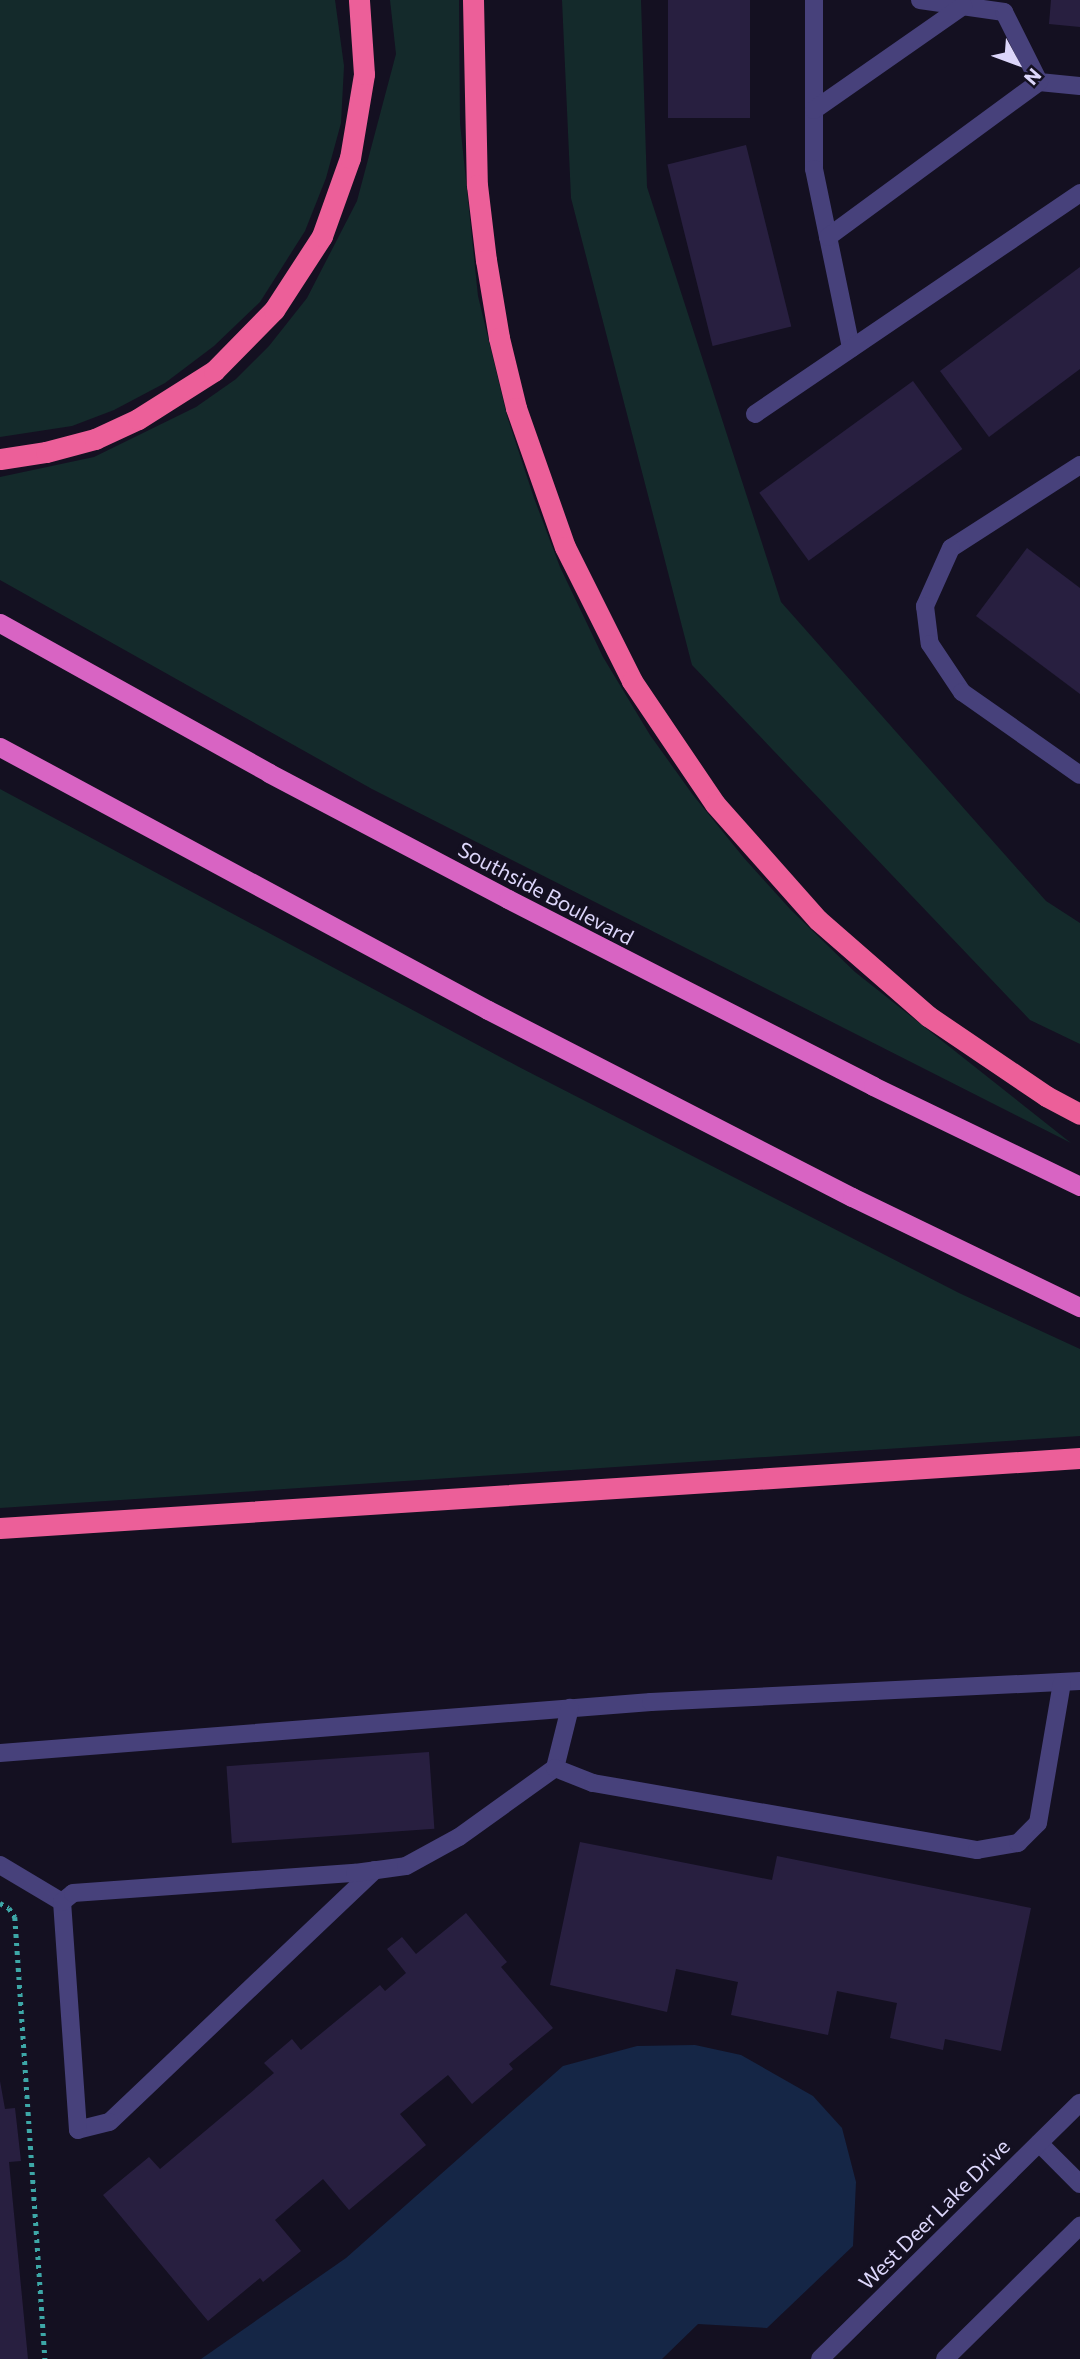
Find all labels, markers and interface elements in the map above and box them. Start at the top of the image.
north arrow [982,28,1052,98]
text: N [1020,64,1047,90]
street label: Southside Boulevard [454,836,638,950]
street label: West Deer Lake Drive [853,2133,1015,2295]

